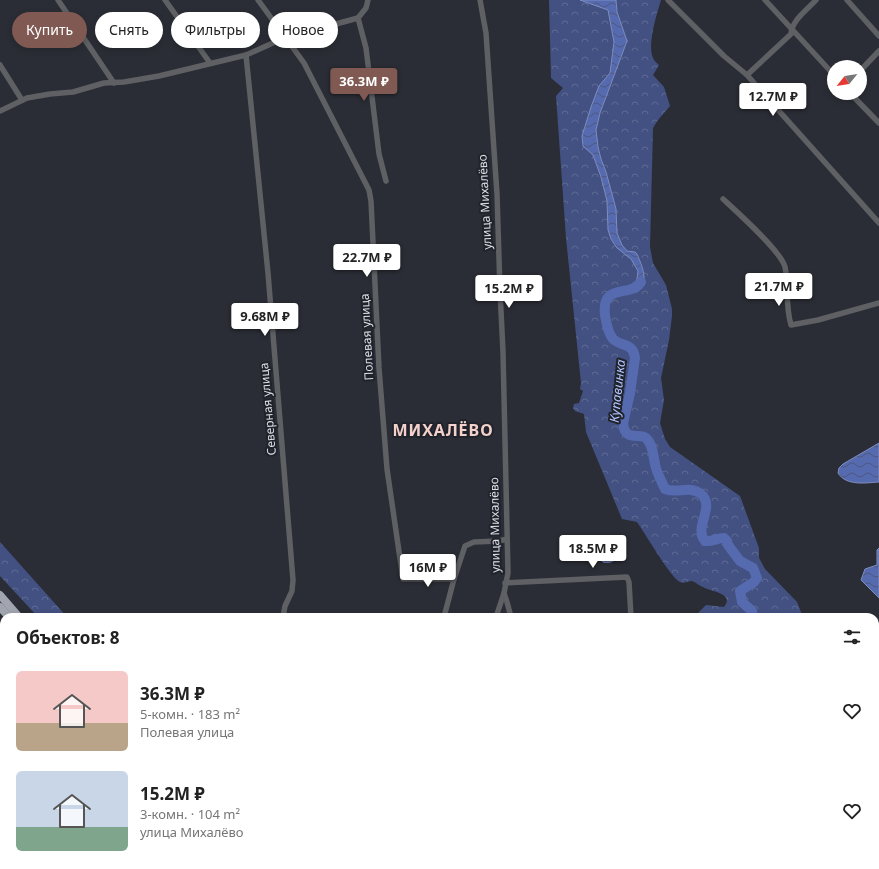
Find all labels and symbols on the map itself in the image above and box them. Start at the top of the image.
north arrow [827,60,867,100]
pin: 36.3M ₽ [327,68,401,102]
pin: 12.7M ₽ [736,83,810,117]
street label: улица Михалёво [474,154,495,250]
pin: 22.7M ₽ [330,244,404,278]
pin: 21.7M ₽ [742,273,816,307]
pin: 15.2M ₽ [472,275,546,309]
street label: Полевая улица [356,293,377,381]
pin: 9.68M ₽ [228,303,302,337]
water label: Купавинка [605,358,629,423]
street label: Северная улица [255,362,280,456]
district label: МИХАЛЁВО [392,419,494,441]
street label: улица Михалёво [485,477,504,573]
pin: 18.5M ₽ [556,535,630,569]
pin: 16M ₽ [400,554,456,588]

